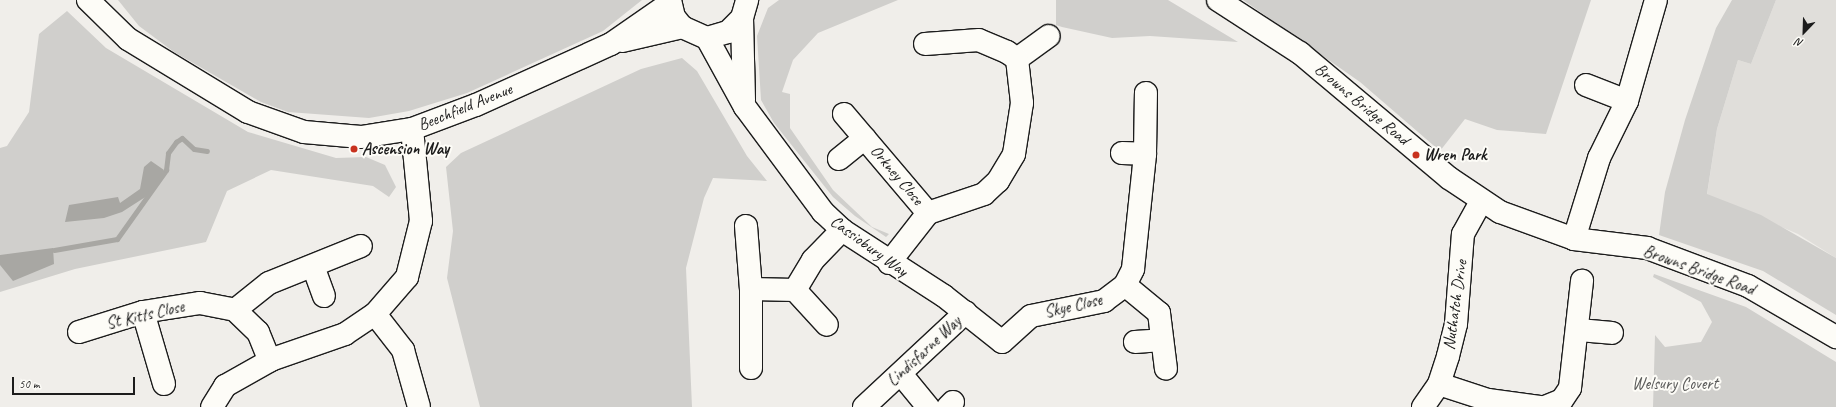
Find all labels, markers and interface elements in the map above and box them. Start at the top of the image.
north arrow [1784,12,1824,52]
text: N [1793,35,1805,51]
street label: Browns Bridge Road [1311,59,1413,149]
street label: Beechfield Avenue [415,79,515,135]
place label: Ascension Way [362,139,449,159]
street label: Orkney Close [866,141,928,209]
marker: Ascension Way [349,144,359,154]
place label: Wren Park [1424,145,1487,165]
marker: Wren Park [1411,150,1421,160]
street label: Cassiobury Way [826,211,912,281]
street label: Browns Bridge Road [1641,241,1757,299]
street label: Nuthatch Drive [1439,259,1471,351]
street label: Skye Close [1042,289,1104,323]
street label: St Kitts Close [104,296,186,334]
street label: Lindisfarne Way [883,311,965,391]
scale bar [14,369,137,395]
park label: Welsury Covert [1632,374,1718,394]
text: 50 m [19,376,39,392]

